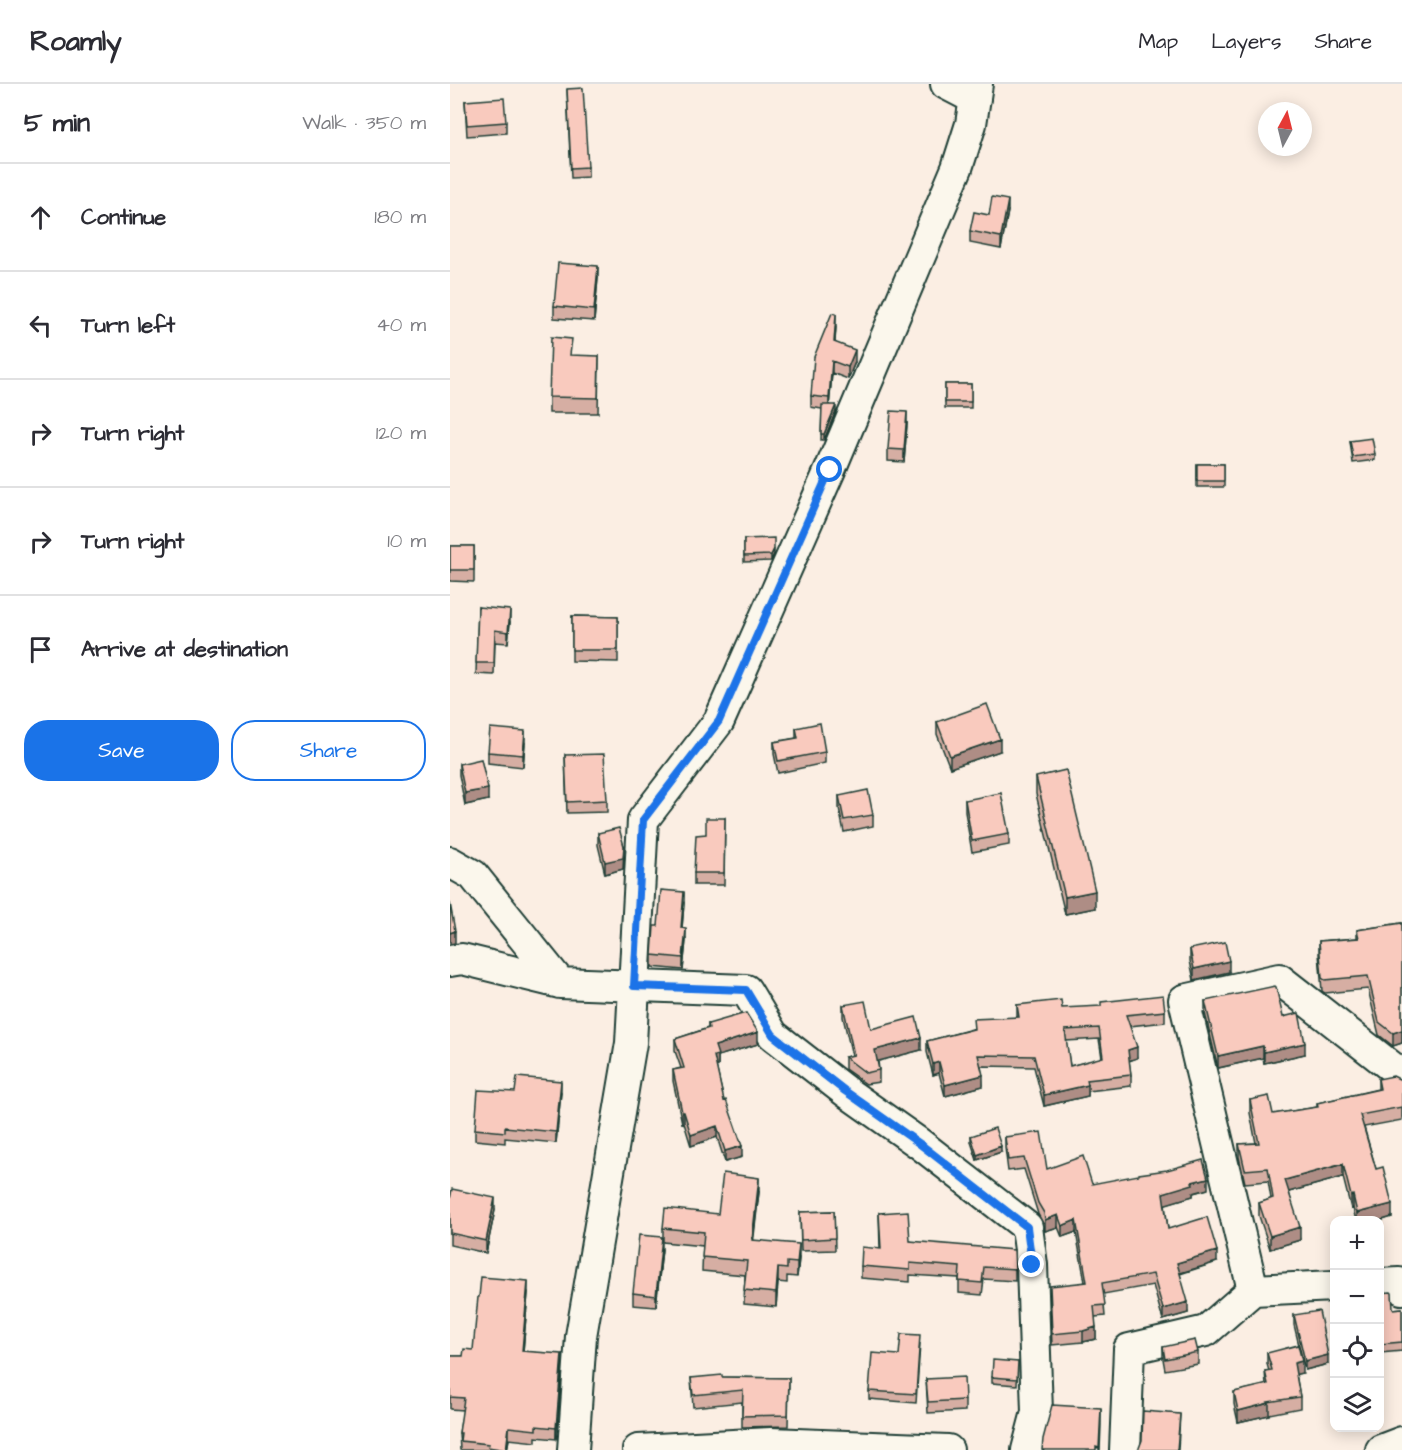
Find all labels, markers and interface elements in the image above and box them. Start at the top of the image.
text: Roamly [30,22,122,61]
text: Map [1138,27,1178,56]
text: Layers [1211,27,1281,56]
text: Share [1314,27,1372,56]
north arrow [1258,102,1312,156]
text: 5 min [24,105,90,141]
text: Walk · 350 m [302,109,426,137]
icon: ahead [24,201,57,234]
text: Continue [81,202,166,233]
text: 180 m [374,203,426,231]
icon: left [24,309,57,342]
text: Turn left [81,310,175,341]
text: 40 m [376,311,426,339]
icon: right [24,417,57,450]
text: Turn right [81,418,184,449]
text: 120 m [376,419,426,447]
route start [816,456,842,482]
icon: right [24,525,57,558]
text: Turn right [81,526,184,557]
text: 10 m [387,527,426,555]
icon: arrive [24,633,57,666]
text: Arrive at destination [81,634,288,665]
button: Save [24,720,219,781]
button: Share [231,720,426,781]
map controls [1330,1216,1384,1432]
button: + [1330,1216,1384,1270]
route end [1018,1251,1044,1277]
button: − [1330,1270,1384,1324]
button: locate [1330,1324,1384,1378]
button: layers [1330,1378,1384,1432]

